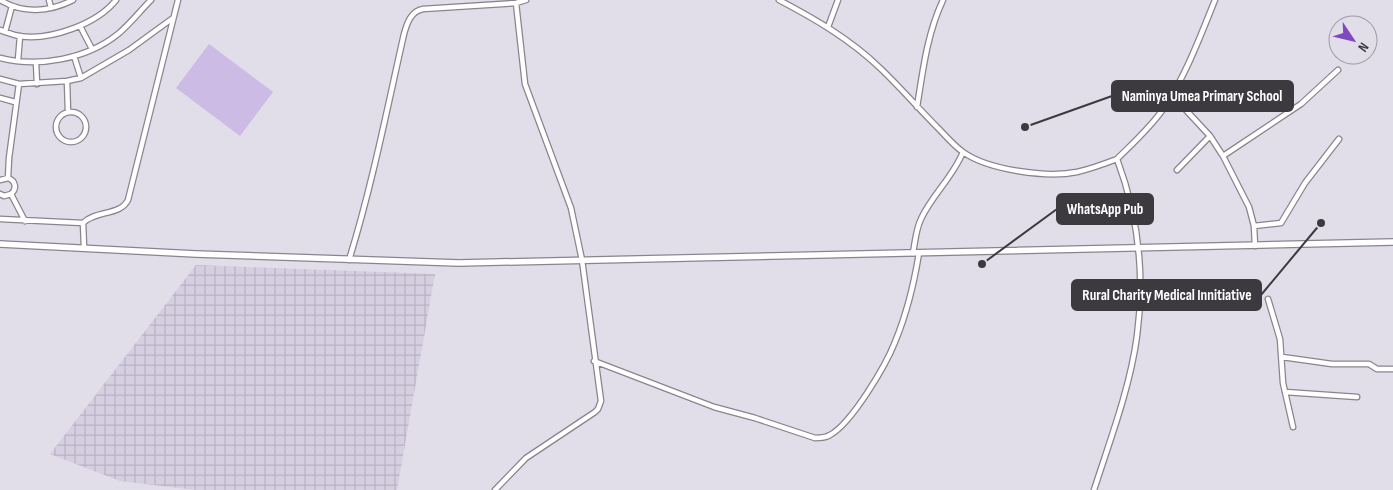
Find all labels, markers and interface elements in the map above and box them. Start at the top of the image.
north arrow [1328,15,1378,65]
text: N [1354,39,1372,55]
callout: Naminya Umea Primary School [1112,81,1293,111]
text: Naminya Umea Primary School [1122,87,1282,106]
callout: WhatsApp Pub [1057,194,1153,224]
text: WhatsApp Pub [1067,200,1143,219]
callout: Rural Charity Medical Innitiative [1072,280,1261,310]
text: Rural Charity Medical Innitiative [1082,286,1252,305]

